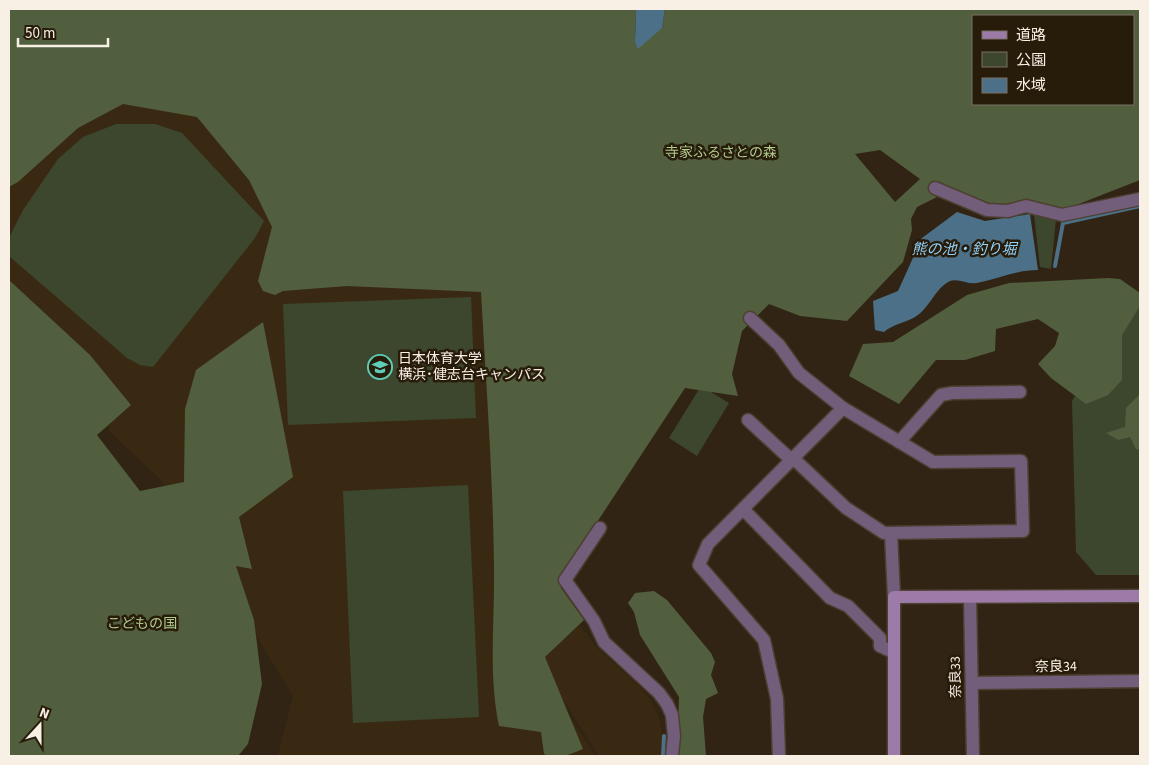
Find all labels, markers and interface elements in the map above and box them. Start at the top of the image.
scale bar [18,15,108,47]
legend [972,15,1134,105]
text: 50 m [25,23,55,44]
text: 道路 [1016,25,1046,46]
text: 公園 [1016,50,1046,71]
text: 水域 [1016,75,1046,96]
park label: 寺家ふるさとの森 [665,143,777,163]
water label: 熊の池・釣り堀 [911,239,1018,260]
place label: 日本体育大学 横浜･健志台キャンパス [398,349,545,385]
school or university icon: 日本体育大学 横浜･健志台キャンパス [367,354,393,380]
park label: こどもの国 [107,614,177,634]
street label: 奈良33 [946,656,966,698]
street label: 奈良34 [1035,657,1077,677]
north arrow [15,700,65,750]
text: N [36,703,52,725]

